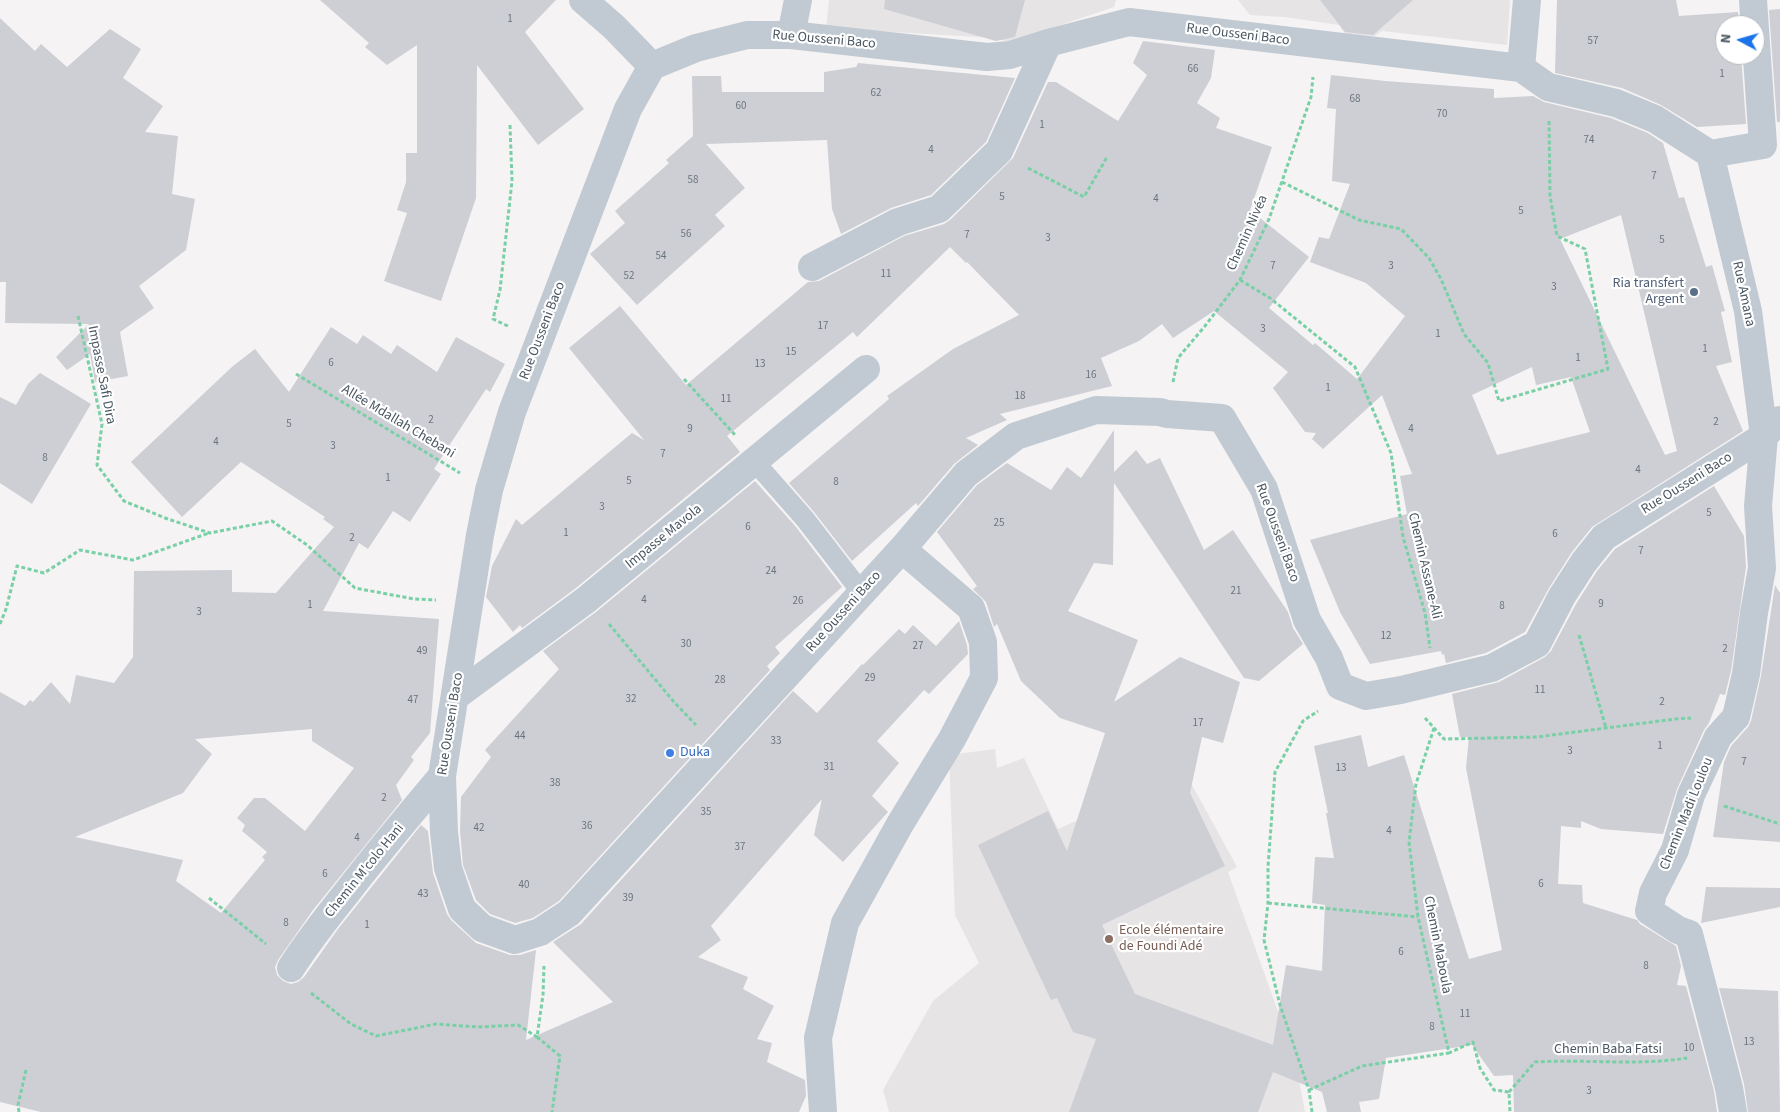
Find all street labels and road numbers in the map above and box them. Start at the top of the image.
street label: Rue Ousseni Baco [1185,20,1291,50]
street label: Rue Ousseni Baco [772,27,876,53]
street label: Chemin Nivéa [1224,193,1272,273]
street label: Rue Amana [1728,260,1758,328]
street label: Rue Ousseni Baco [517,280,569,382]
street label: Impasse Safi Dira [83,324,119,426]
street label: Allée Mdallah Chebani [338,382,458,462]
street label: Rue Ousseni Baco [1639,449,1735,519]
street label: Rue Ousseni Baco [1251,481,1303,585]
street label: Impasse Mavola [622,501,706,573]
street label: Chemin Assane-Ali [1404,511,1444,621]
street label: Rue Ousseni Baco [803,568,885,656]
street label: Rue Ousseni Baco [435,671,467,777]
street label: Chemin Madi Loulou [1657,755,1717,873]
street label: Chemin M'colo Hani [322,821,408,921]
street label: Chemin Maboula [1419,895,1455,995]
street label: Chemin Baba Fatsi [1554,1042,1662,1058]

